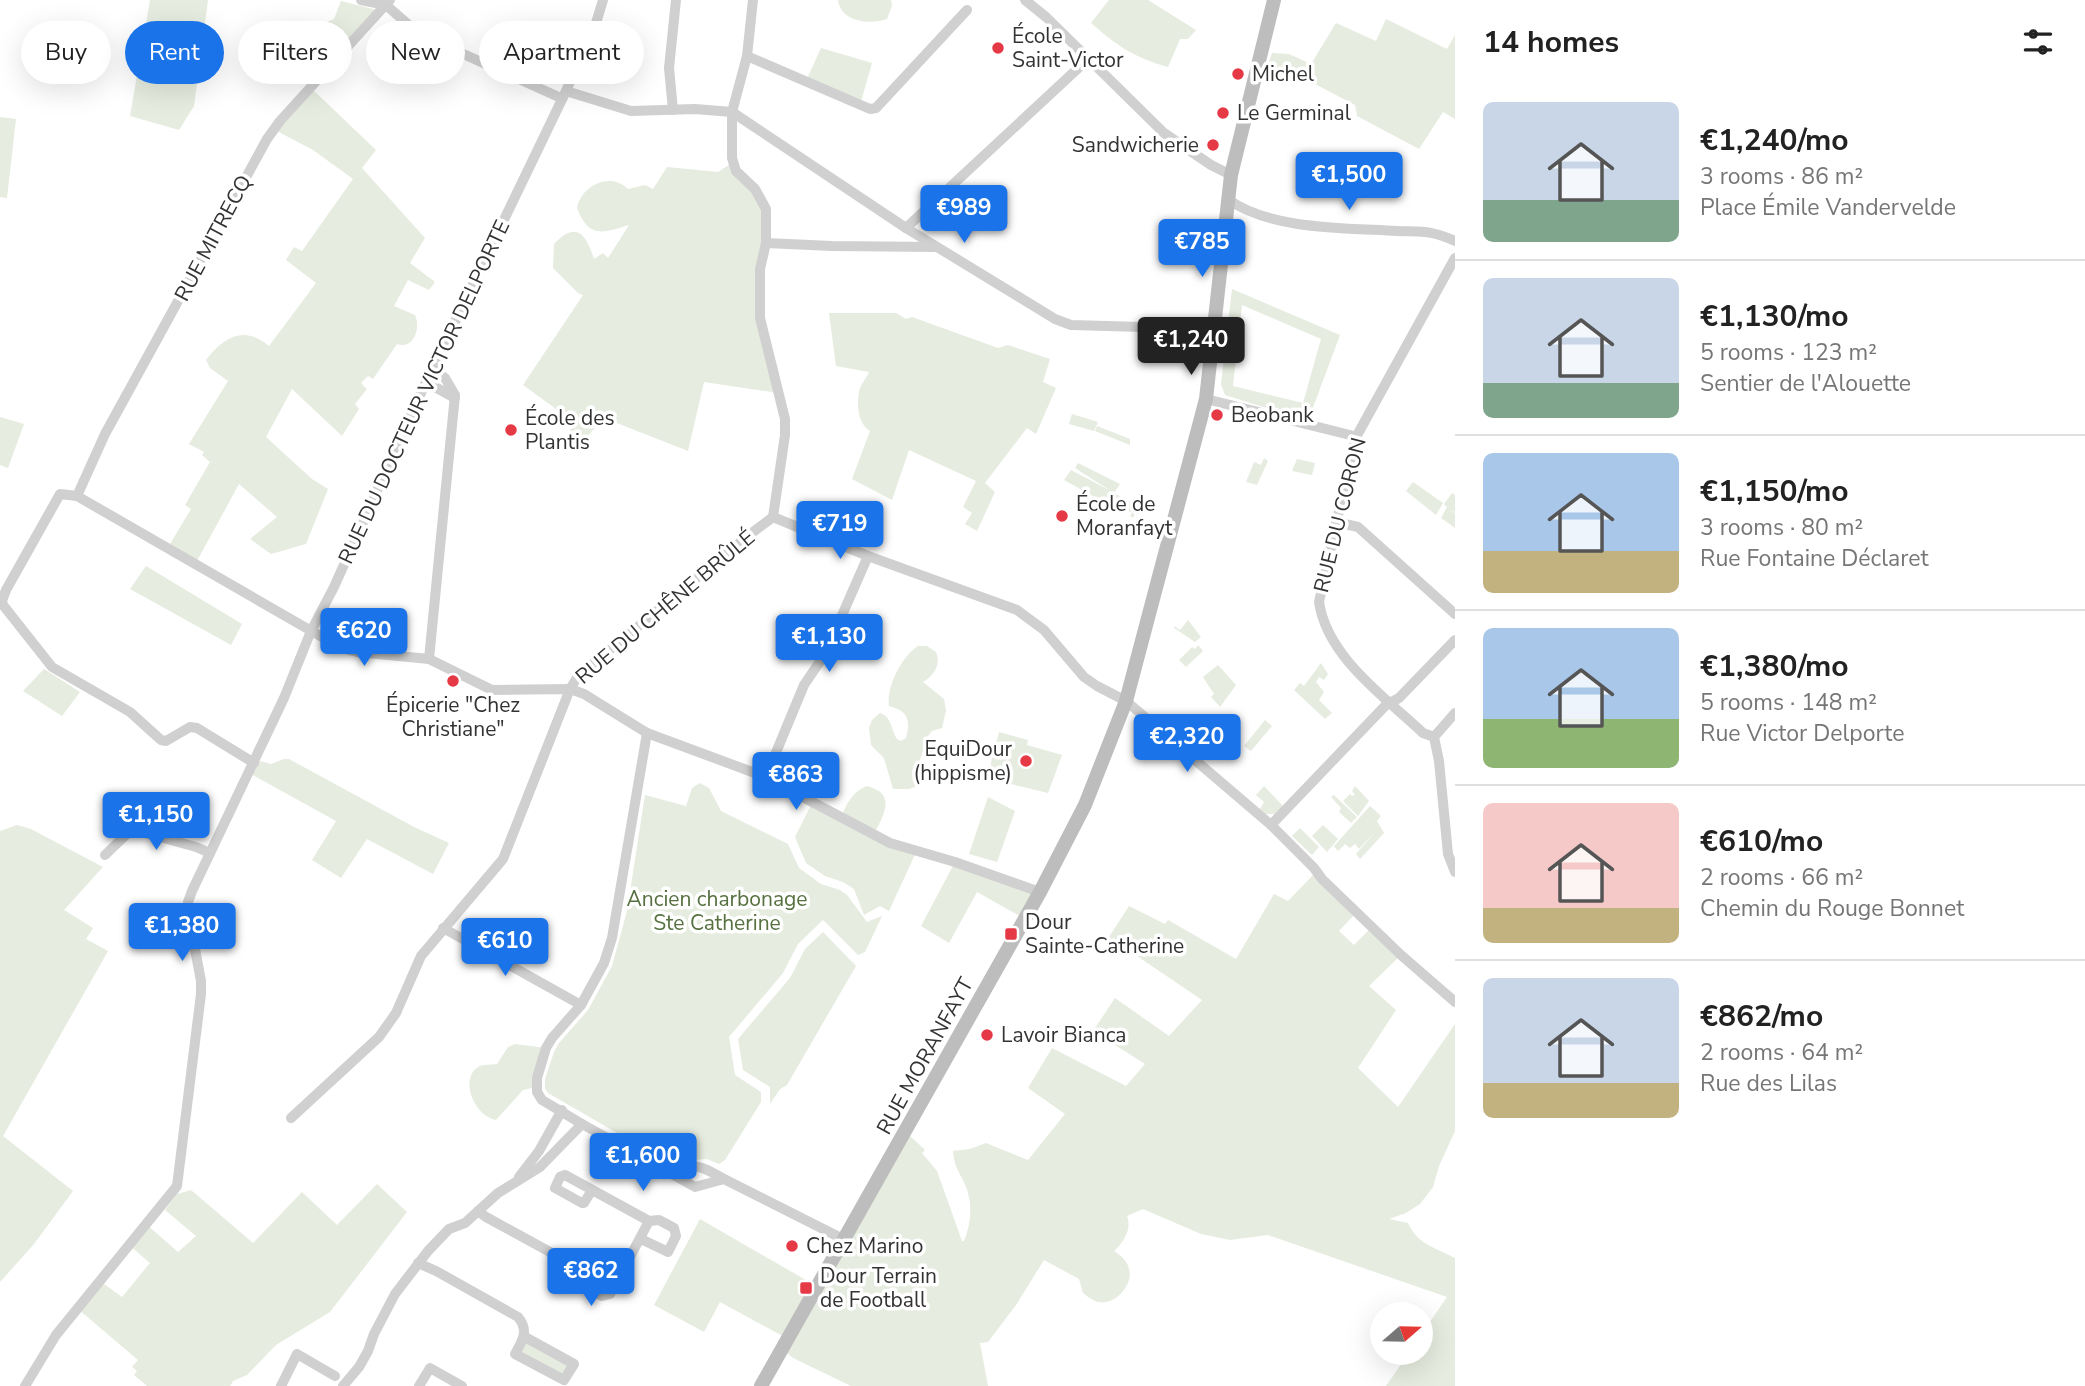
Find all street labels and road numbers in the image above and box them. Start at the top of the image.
street label: RUE MITRECQ [168,170,258,306]
street label: RUE DU DOCTEUR VICTOR DELPORTE [332,215,516,569]
street label: RUE DU CORON [1307,435,1373,595]
street label: RUE DU CHÊNE BRÛLÉ [569,524,761,690]
street label: RUE MORANFAYT [870,972,980,1140]

